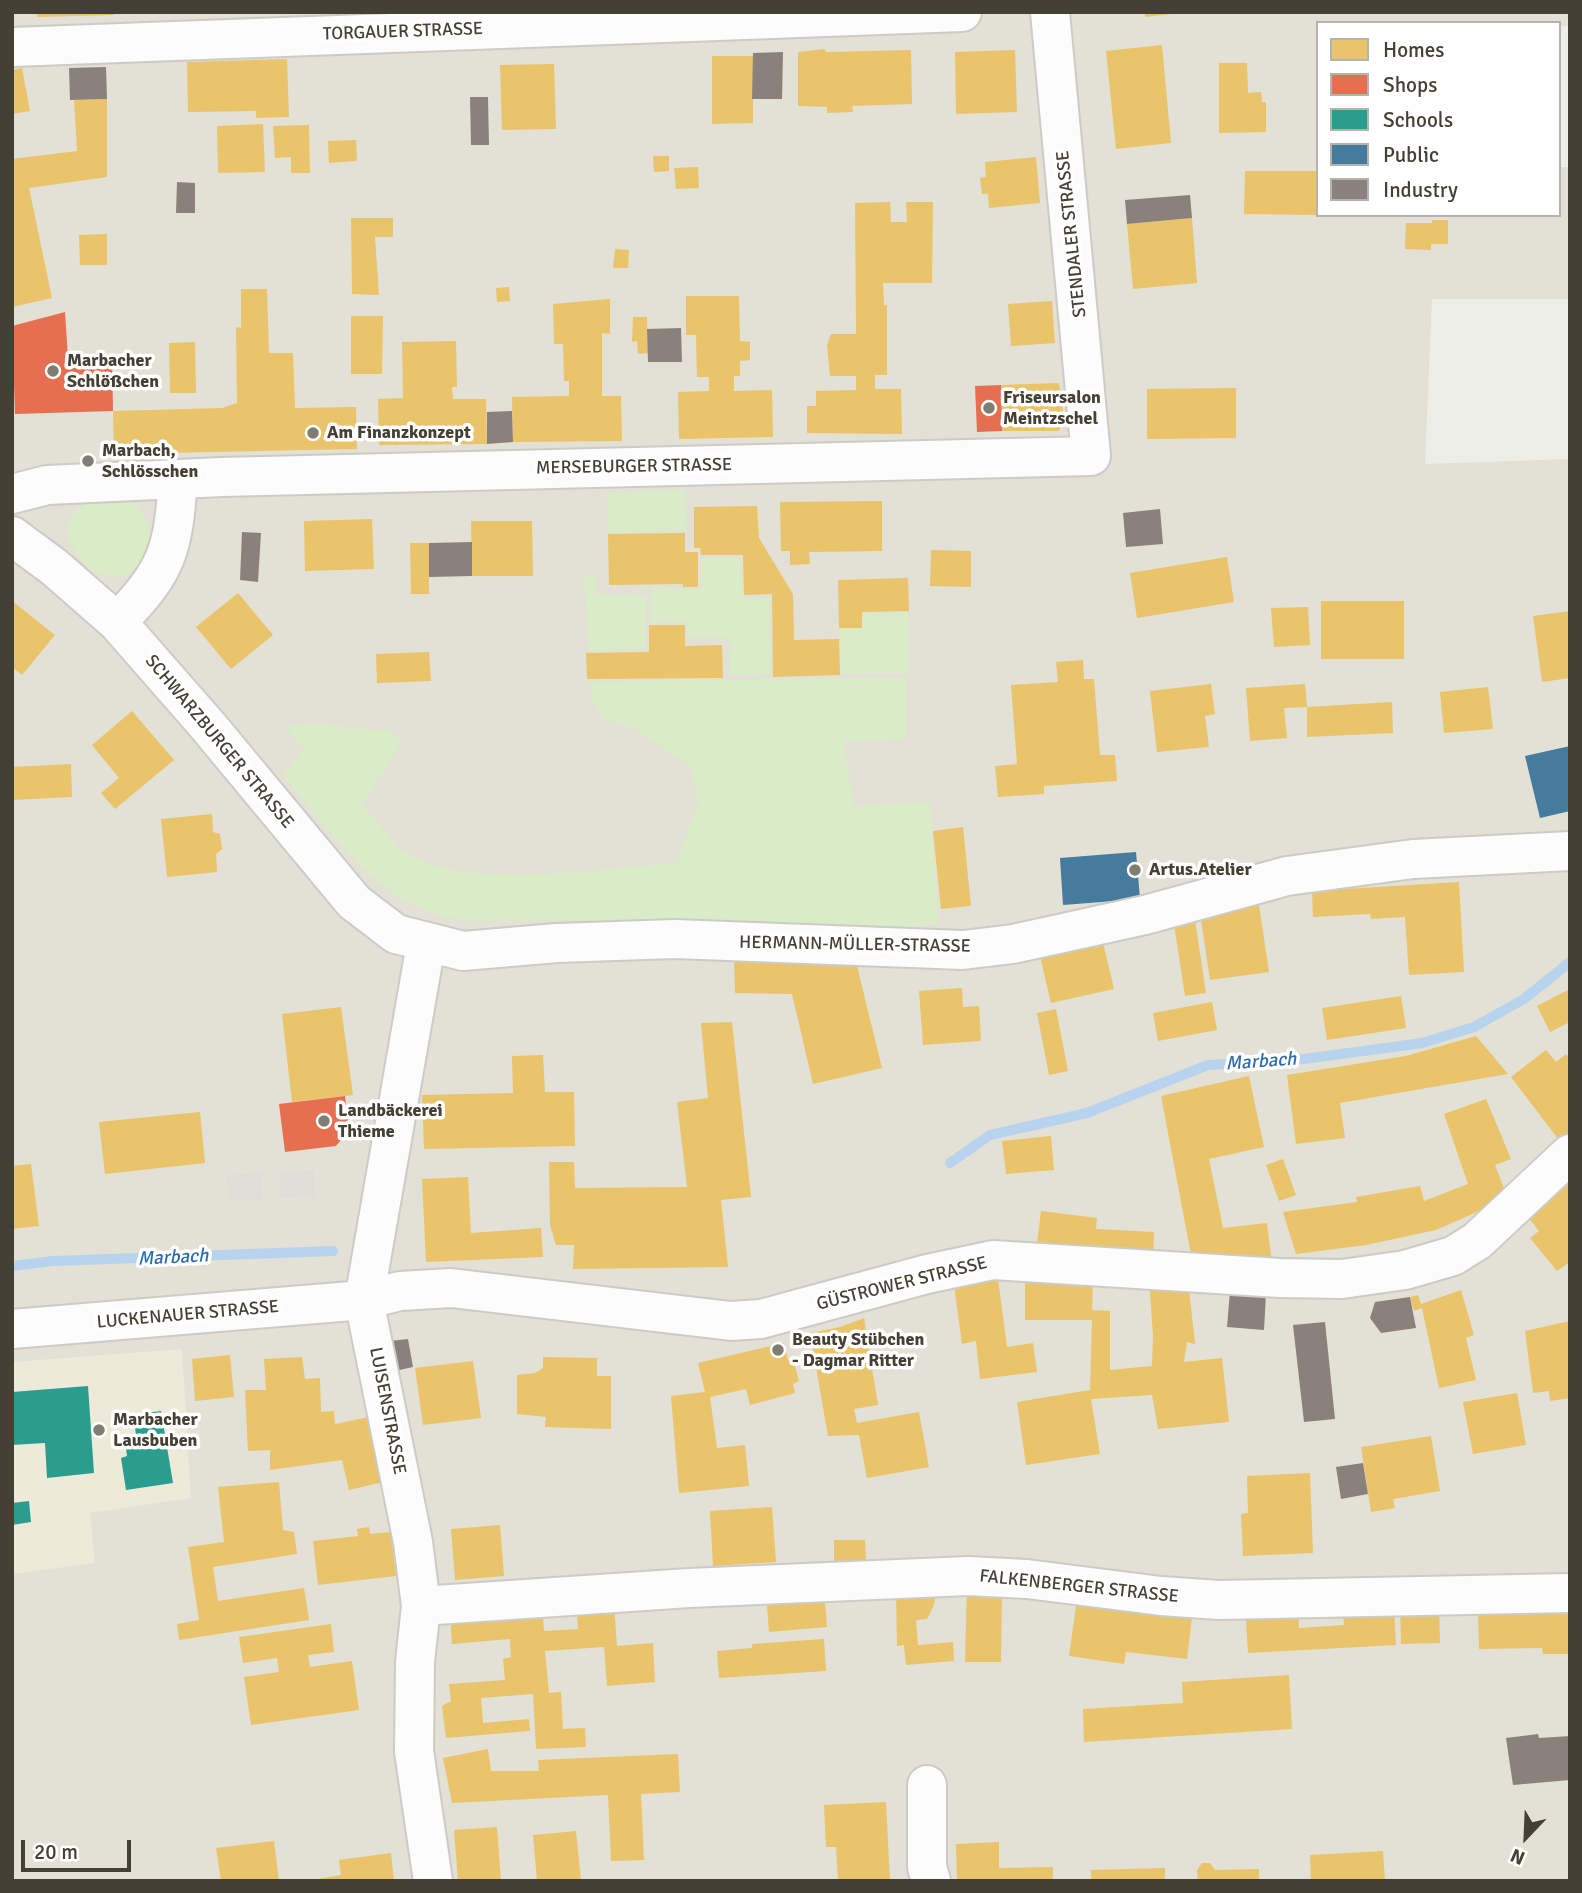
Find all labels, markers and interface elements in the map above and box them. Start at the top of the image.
street label: TORGAUER STRASSE [322,18,484,46]
legend [1316,21,1561,217]
text: Homes [1383,37,1445,63]
text: Shops [1383,72,1437,98]
text: Schools [1383,107,1453,133]
text: Public [1383,142,1439,168]
street label: STENDALER STRASSE [1052,149,1092,319]
text: Industry [1383,177,1458,203]
place label: Marbacher Schlößchen [67,350,159,392]
marker: Marbacher Schlößchen [45,363,61,379]
place label: Friseursalon Meintzschel [1003,387,1101,430]
marker: Friseursalon Meintzschel [981,400,997,416]
place label: Am Finanzkonzept [327,422,471,444]
marker: Am Finanzkonzept [305,425,321,441]
place label: Marbach, Schlösschen [102,440,198,482]
marker: Marbach, Schlösschen [80,453,96,469]
street label: MERSEBURGER STRASSE [536,454,732,480]
street label: SCHWARZBURGER STRASSE [140,651,298,833]
place label: Artus.Atelier [1149,859,1252,881]
marker: Artus.Atelier [1127,862,1143,878]
street label: HERMANN-MÜLLER-STRASSE [739,932,971,958]
water label: Marbach [1225,1048,1297,1076]
place label: Landbäckerei Thieme [338,1100,443,1142]
marker: Landbäckerei Thieme [316,1113,332,1129]
water label: Marbach [137,1245,209,1271]
street label: GÜSTROWER STRASSE [815,1252,989,1316]
street label: LUCKENAUER STRASSE [96,1296,280,1334]
place label: Beauty Stübchen - Dagmar Ritter [792,1329,924,1372]
marker: Beauty Stübchen - Dagmar Ritter [770,1342,786,1358]
street label: LUISENSTRASSE [364,1346,410,1476]
place label: Marbacher Lausbuben [113,1409,198,1452]
marker: Marbacher Lausbuben [91,1422,107,1438]
street label: FALKENBERGER STRASSE [978,1566,1180,1608]
north arrow [1491,1802,1561,1872]
scale bar [24,1826,135,1870]
text: 20 m [34,1839,78,1865]
text: N [1507,1843,1529,1870]

